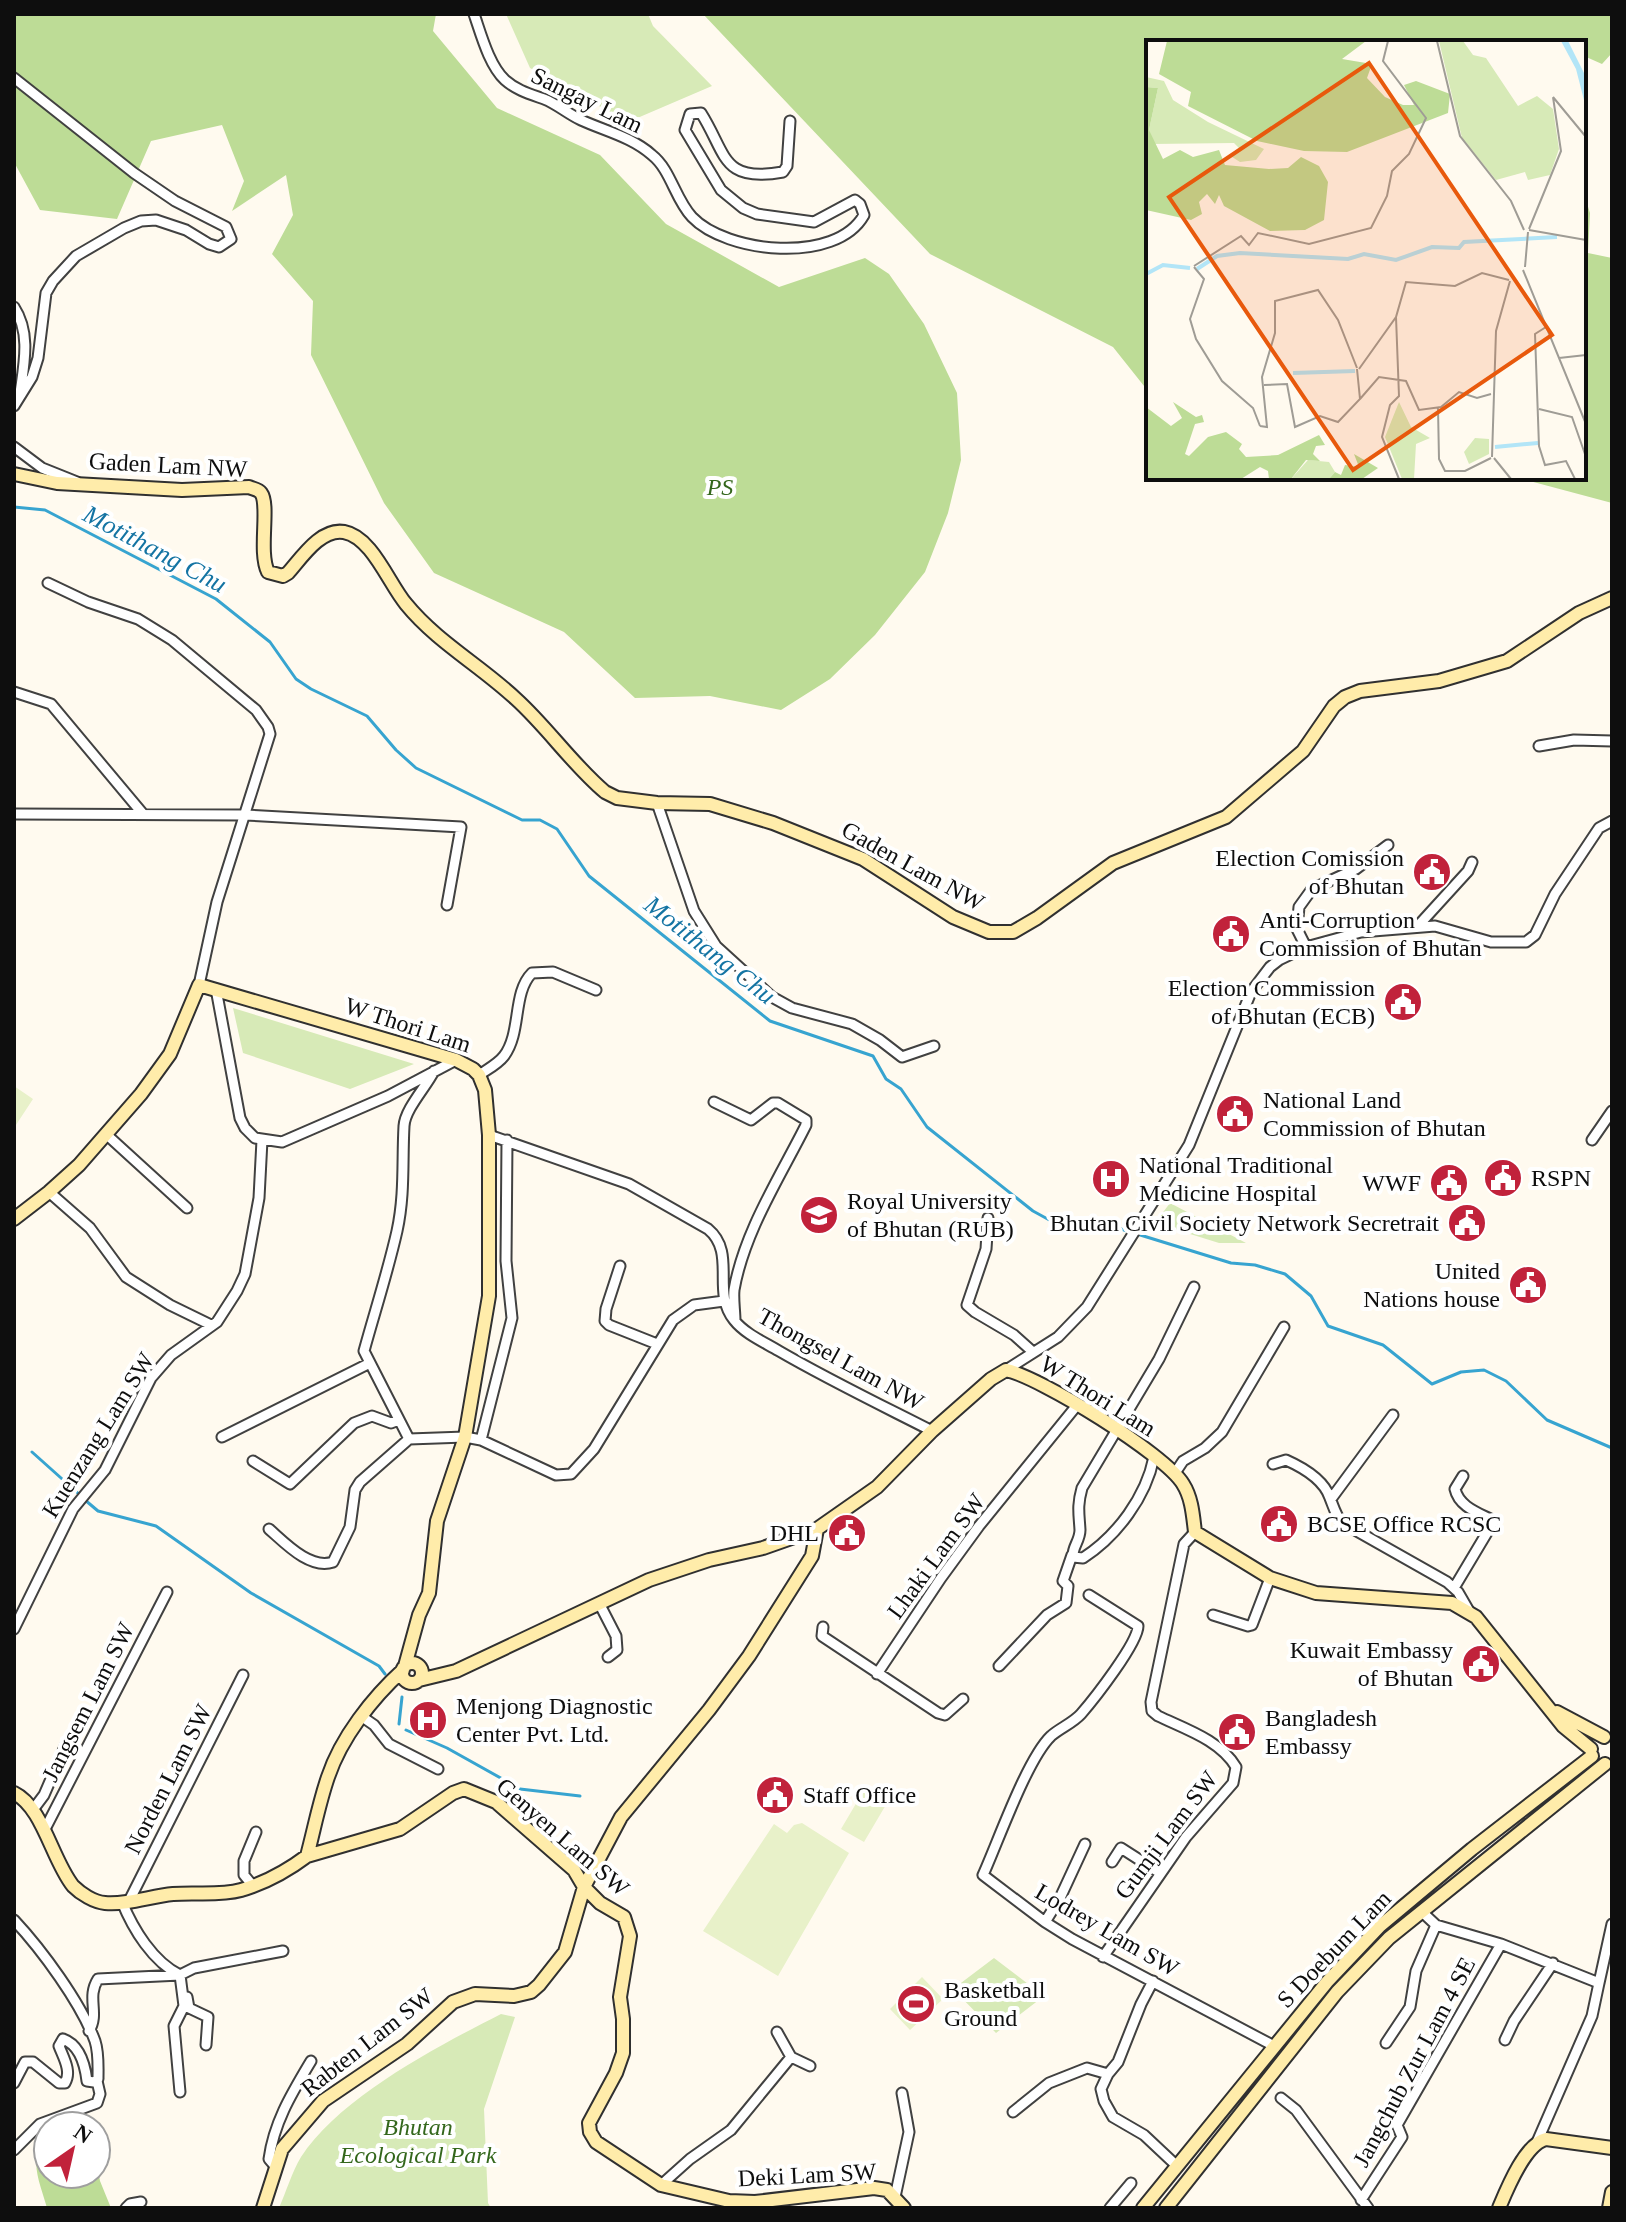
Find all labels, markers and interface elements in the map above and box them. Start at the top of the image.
inset map [1146,40,1586,480]
street label: Sangay Lam [527,62,647,138]
street label: Gaden Lam NW [88,448,248,482]
park label: PS [706,474,733,500]
water label: Motithang Chu [77,499,232,599]
street label: Gaden Lam NW [837,816,989,916]
place label: Election Comission of Bhutan [1215,845,1404,899]
public building icon: Election Comission of Bhutan [1411,851,1453,893]
water label: Motithang Chu [638,889,781,1010]
place label: Anti-Corruption Commission of Bhutan [1259,907,1482,961]
public building icon: Anti-Corruption Commission of Bhutan [1210,913,1252,955]
place label: Election Commission of Bhutan (ECB) [1168,975,1375,1029]
public building icon: Election Commission of Bhutan (ECB) [1382,981,1424,1023]
street label: W Thori Lam [342,992,475,1058]
place label: National Land Commission of Bhutan [1263,1087,1486,1141]
public building icon: National Land Commission of Bhutan [1214,1093,1256,1135]
place label: National Traditional Medicine Hospital [1139,1152,1333,1206]
public building icon: RSPN [1482,1157,1524,1199]
hospital icon: National Traditional Medicine Hospital [1090,1158,1132,1200]
public building icon: WWF [1428,1162,1470,1204]
place label: RSPN [1531,1165,1591,1191]
place label: WWF [1362,1170,1421,1196]
place label: Royal University of Bhutan (RUB) [847,1188,1014,1242]
school or university icon: Royal University of Bhutan (RUB) [798,1194,840,1236]
public building icon: Bhutan Civil Society Network Secretrait [1446,1202,1488,1244]
place label: Bhutan Civil Society Network Secretrait [1050,1210,1439,1236]
place label: United Nations house [1363,1258,1500,1312]
public building icon: United Nations house [1507,1264,1549,1306]
street label: Thongsel Lam NW [754,1303,929,1415]
street label: Kuenzang Lam SW [37,1348,159,1522]
street label: W Thori Lam [1036,1350,1161,1442]
street label: Lhaki Lam SW [882,1488,990,1623]
public building icon: BCSE Office RCSC [1258,1503,1300,1545]
place label: BCSE Office RCSC [1307,1511,1501,1537]
public building icon: DHL [826,1512,868,1554]
place label: DHL [770,1520,819,1546]
street label: Jangsem Lam SW [37,1618,139,1786]
place label: Kuwait Embassy of Bhutan [1290,1637,1453,1691]
public building icon: Kuwait Embassy of Bhutan [1460,1643,1502,1685]
place label: Menjong Diagnostic Center Pvt. Ltd. [456,1693,653,1747]
hospital icon: Menjong Diagnostic Center Pvt. Ltd. [407,1699,449,1741]
street label: Norden Lam SW [119,1700,217,1858]
place label: Bangladesh Embassy [1265,1705,1377,1759]
public building icon: Bangladesh Embassy [1216,1711,1258,1753]
street label: Gumji Lam SW [1109,1766,1223,1904]
street label: Genyen Lam SW [492,1773,635,1902]
public building icon: Staff Office [754,1774,796,1816]
place label: Staff Office [803,1782,916,1808]
street label: Lodrey Lam SW [1031,1878,1184,1982]
street label: S Doebum Lam [1272,1885,1396,2013]
street label: Jangchub Zur Lam 4 SE [1348,1953,1480,2171]
place label: Basketball Ground [944,1977,1046,2031]
street label: Rabten Lam SW [296,1982,438,2101]
sports icon: Basketball Ground [895,1983,937,2025]
north arrow [32,2110,112,2190]
park label: Bhutan Ecological Park [339,2114,497,2168]
text: N [69,2119,97,2149]
street label: Deki Lam SW [737,2158,877,2192]

